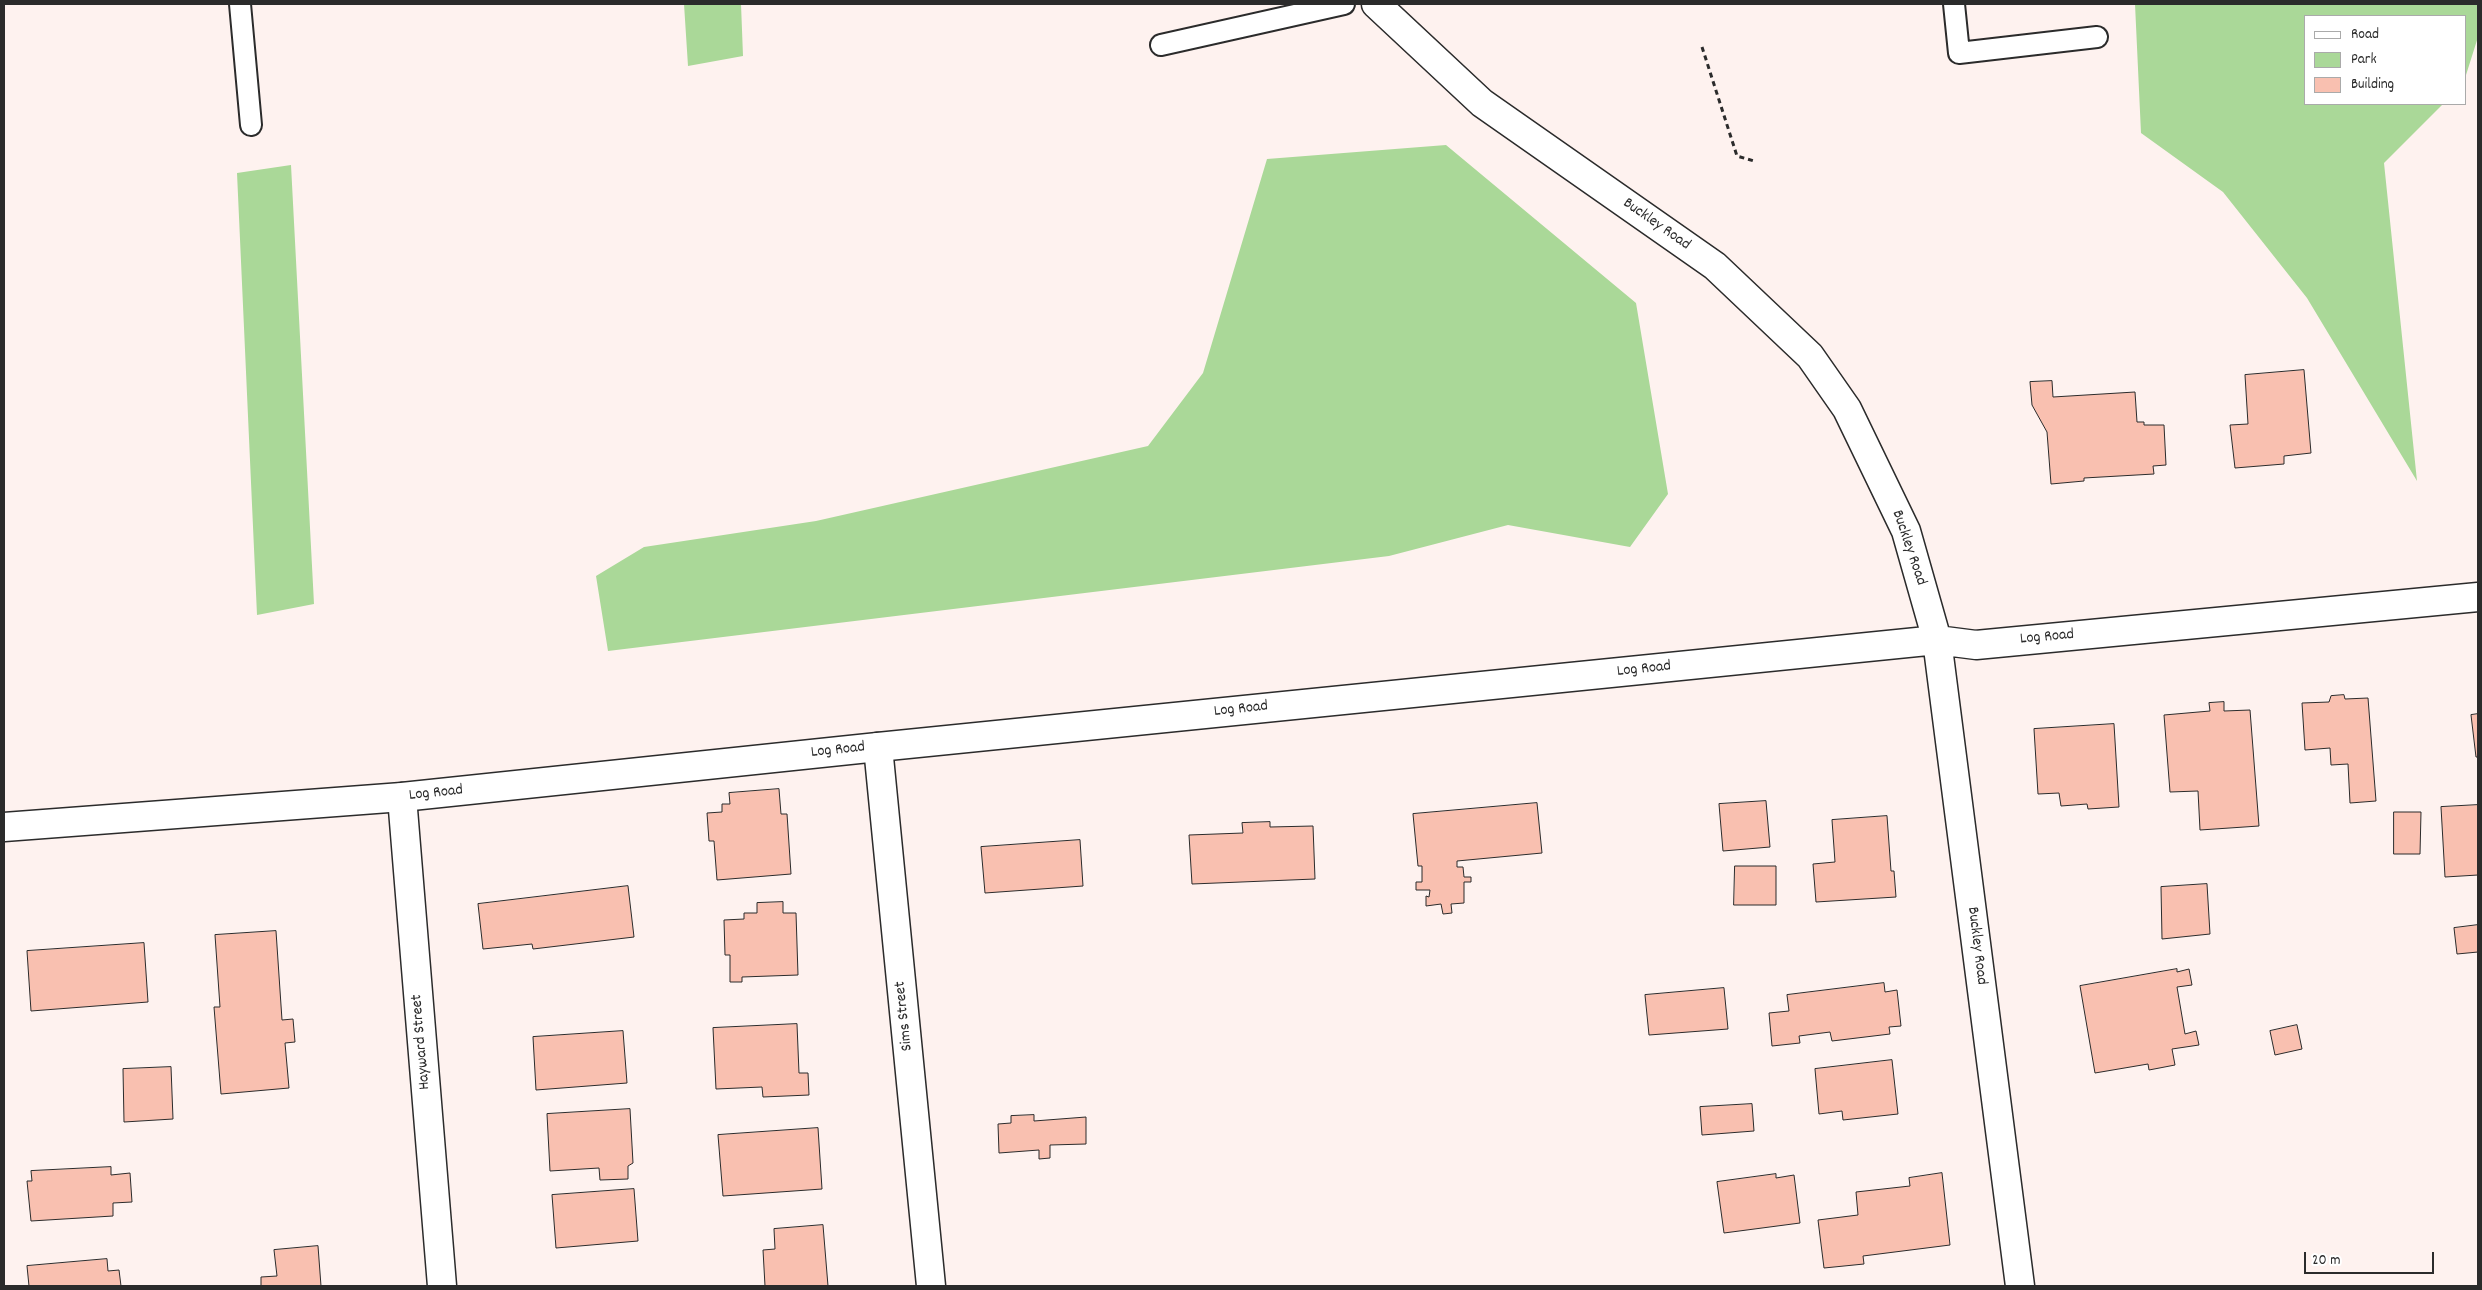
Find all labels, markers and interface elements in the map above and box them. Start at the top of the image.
legend [2304,15,2467,105]
text: Road [2351,24,2379,46]
text: Park [2351,49,2377,71]
text: Building [2351,74,2394,96]
street label: Buckley Road [1618,195,1694,255]
street label: Buckley Road [1886,508,1930,588]
street label: Log Road [2019,626,2075,650]
street label: Log Road [1616,658,1672,682]
street label: Log Road [1213,698,1269,722]
street label: Log Road [810,739,866,763]
street label: Log Road [408,782,464,806]
street label: Buckley Road [1962,906,1990,986]
street label: Sims Street [892,980,918,1052]
street label: Hayward Street [408,993,436,1091]
scale bar [2307,1242,2437,1274]
text: 20 m [2312,1250,2340,1272]

